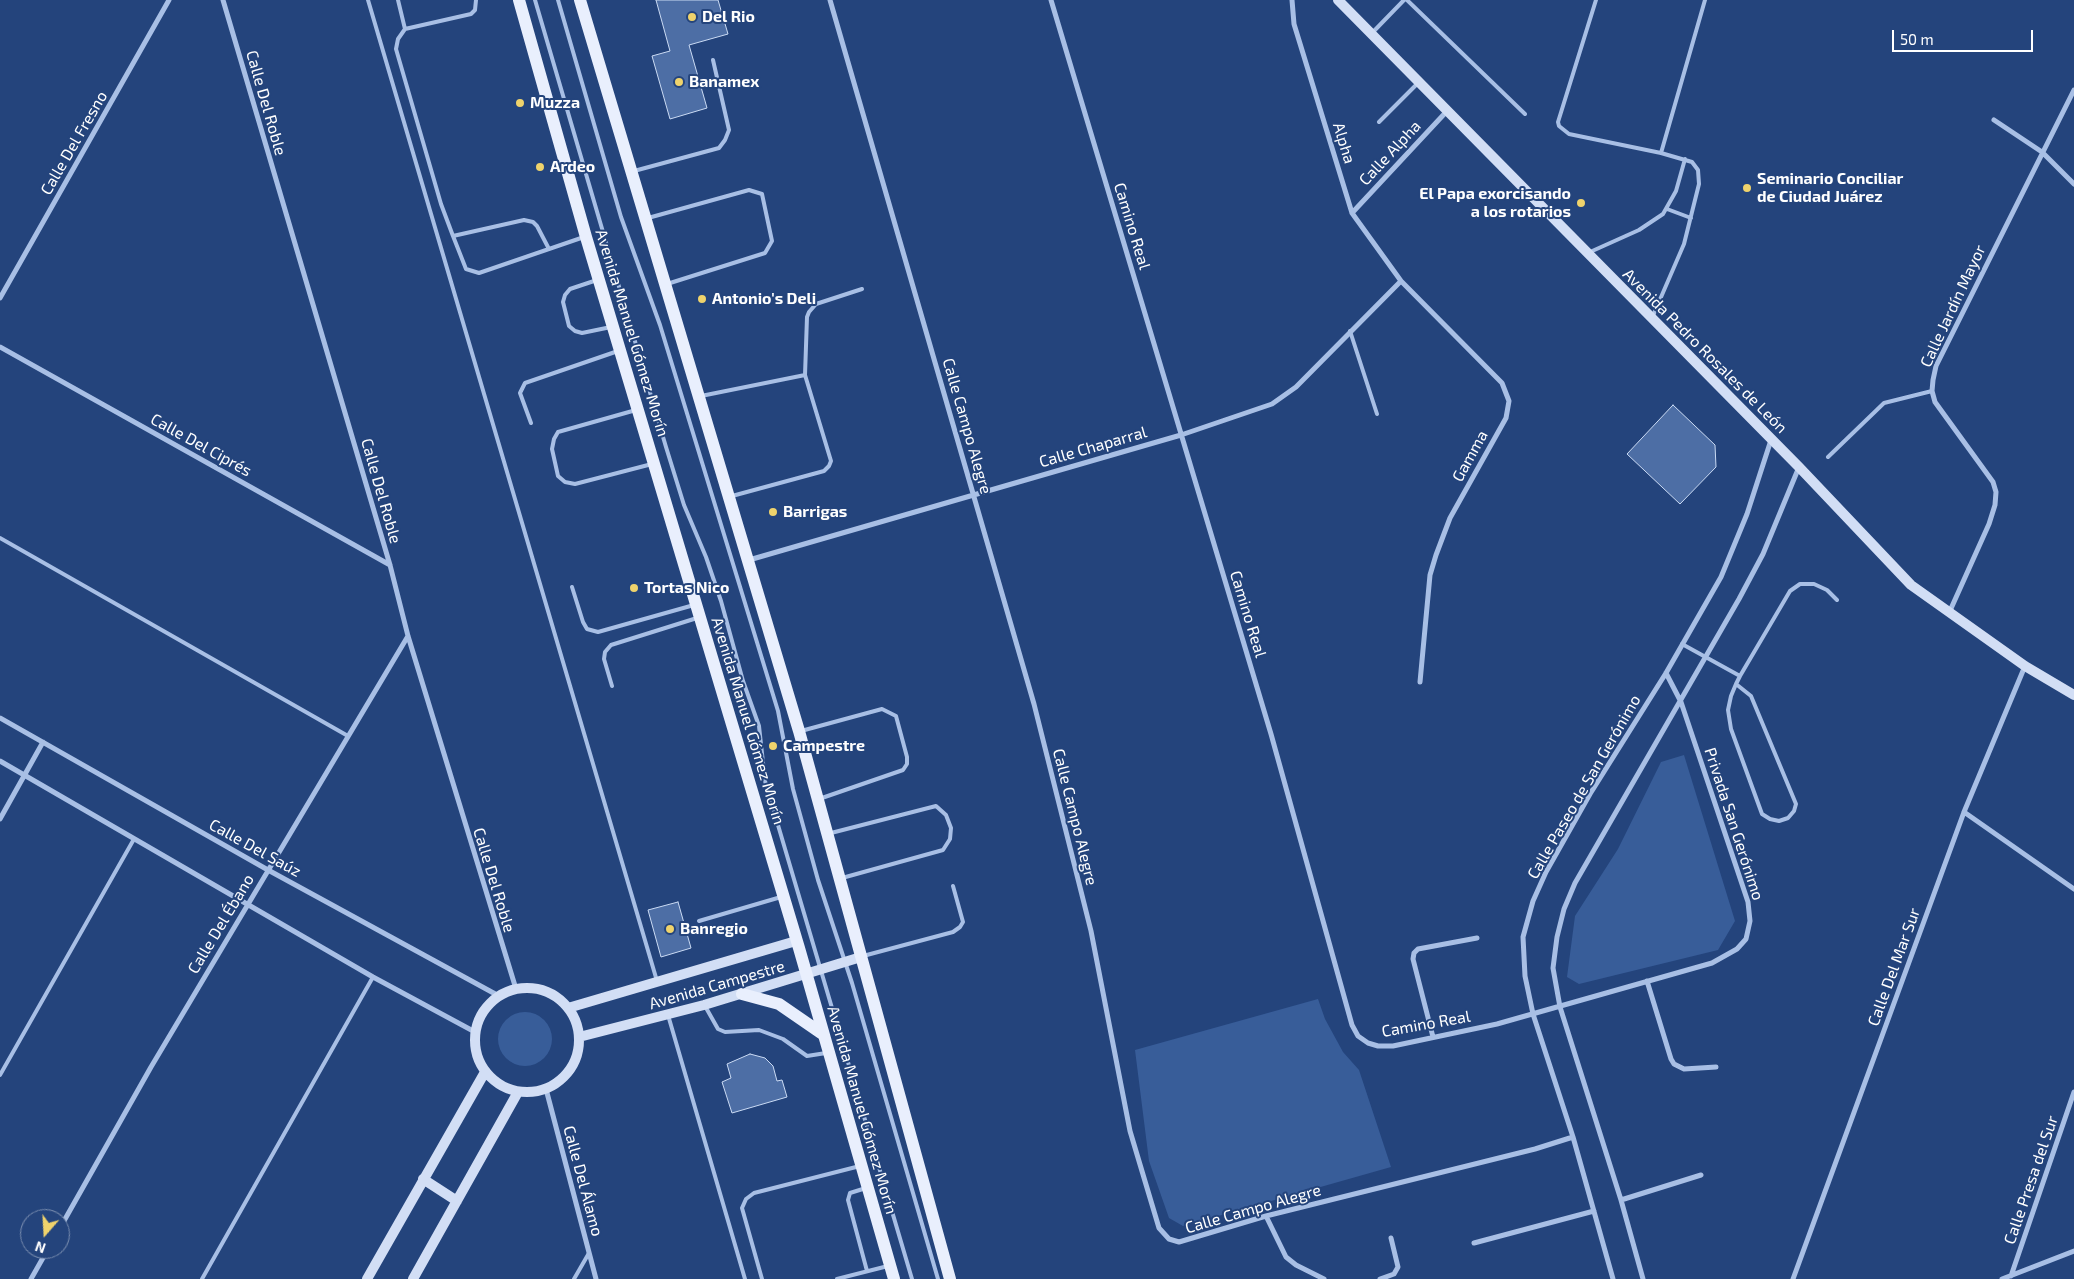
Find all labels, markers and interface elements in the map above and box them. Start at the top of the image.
place label: Del Rio [702,7,755,27]
marker: Del Rio [686,11,698,23]
scale bar [1894,20,2035,52]
text: 50 m [1900,30,1934,48]
street label: Calle Del Roble [242,48,290,158]
place label: Banamex [689,72,759,92]
marker: Banamex [673,76,685,88]
street label: Calle Del Fresno [36,88,112,198]
place label: Muzza [530,93,580,113]
marker: Muzza [514,97,526,109]
street label: Calle Alpha [1355,117,1425,189]
street label: Alpha [1329,120,1359,166]
place label: Ardeo [550,157,595,177]
marker: Ardeo [534,161,546,173]
place label: Seminario Conciliar de Ciudad Juárez [1757,169,1903,207]
street label: Camino Real [1110,180,1154,272]
marker: Seminario Conciliar de Ciudad Juárez [1741,182,1753,194]
place label: El Papa exorcisando a los rotarios [1419,184,1571,222]
marker: El Papa exorcisando a los rotarios [1575,197,1587,209]
street label: Avenida Manuel Gómez Morín [591,227,673,439]
street label: Calle Jardín Mayor [1916,242,1990,370]
street label: Avenida Pedro Rosales de León [1619,265,1791,437]
place label: Antonio's Deli [712,289,816,309]
marker: Antonio's Deli [696,293,708,305]
street label: Calle Campo Alegre [938,356,996,496]
street label: Calle Del Ciprés [147,409,255,481]
street label: Calle Chaparral [1037,422,1149,472]
street label: Gamma [1448,427,1492,485]
street label: Calle Del Roble [357,436,405,546]
place label: Barrigas [783,502,847,522]
marker: Barrigas [767,506,779,518]
street label: Camino Real [1226,568,1270,660]
place label: Tortas Nico [644,578,729,598]
marker: Tortas Nico [628,582,640,594]
street label: Avenida Manuel Gómez Morín [707,615,789,827]
street label: Calle Paseo de San Gerónimo [1523,692,1645,882]
place label: Campestre [783,736,865,756]
marker: Campestre [767,740,779,752]
street label: Privada San Gerónimo [1700,745,1768,903]
street label: Calle Campo Alegre [1049,747,1101,887]
street label: Calle Del Saúz [206,815,304,881]
street label: Calle Del Roble [469,825,519,935]
street label: Calle Del Ébano [184,871,258,977]
street label: Calle Del Mar Sur [1864,905,1924,1029]
place label: Banregio [680,919,748,939]
marker: Banregio [664,923,676,935]
street label: Avenida Campestre [647,956,787,1014]
street label: Avenida Manuel Gómez Morín [823,1004,901,1216]
street label: Camino Real [1380,1007,1472,1041]
street label: Calle Presa del Sur [2000,1113,2062,1247]
street label: Calle Del Álamo [559,1124,607,1238]
street label: Calle Campo Alegre [1183,1180,1323,1238]
north arrow [20,1209,70,1259]
text: N [33,1238,48,1257]

